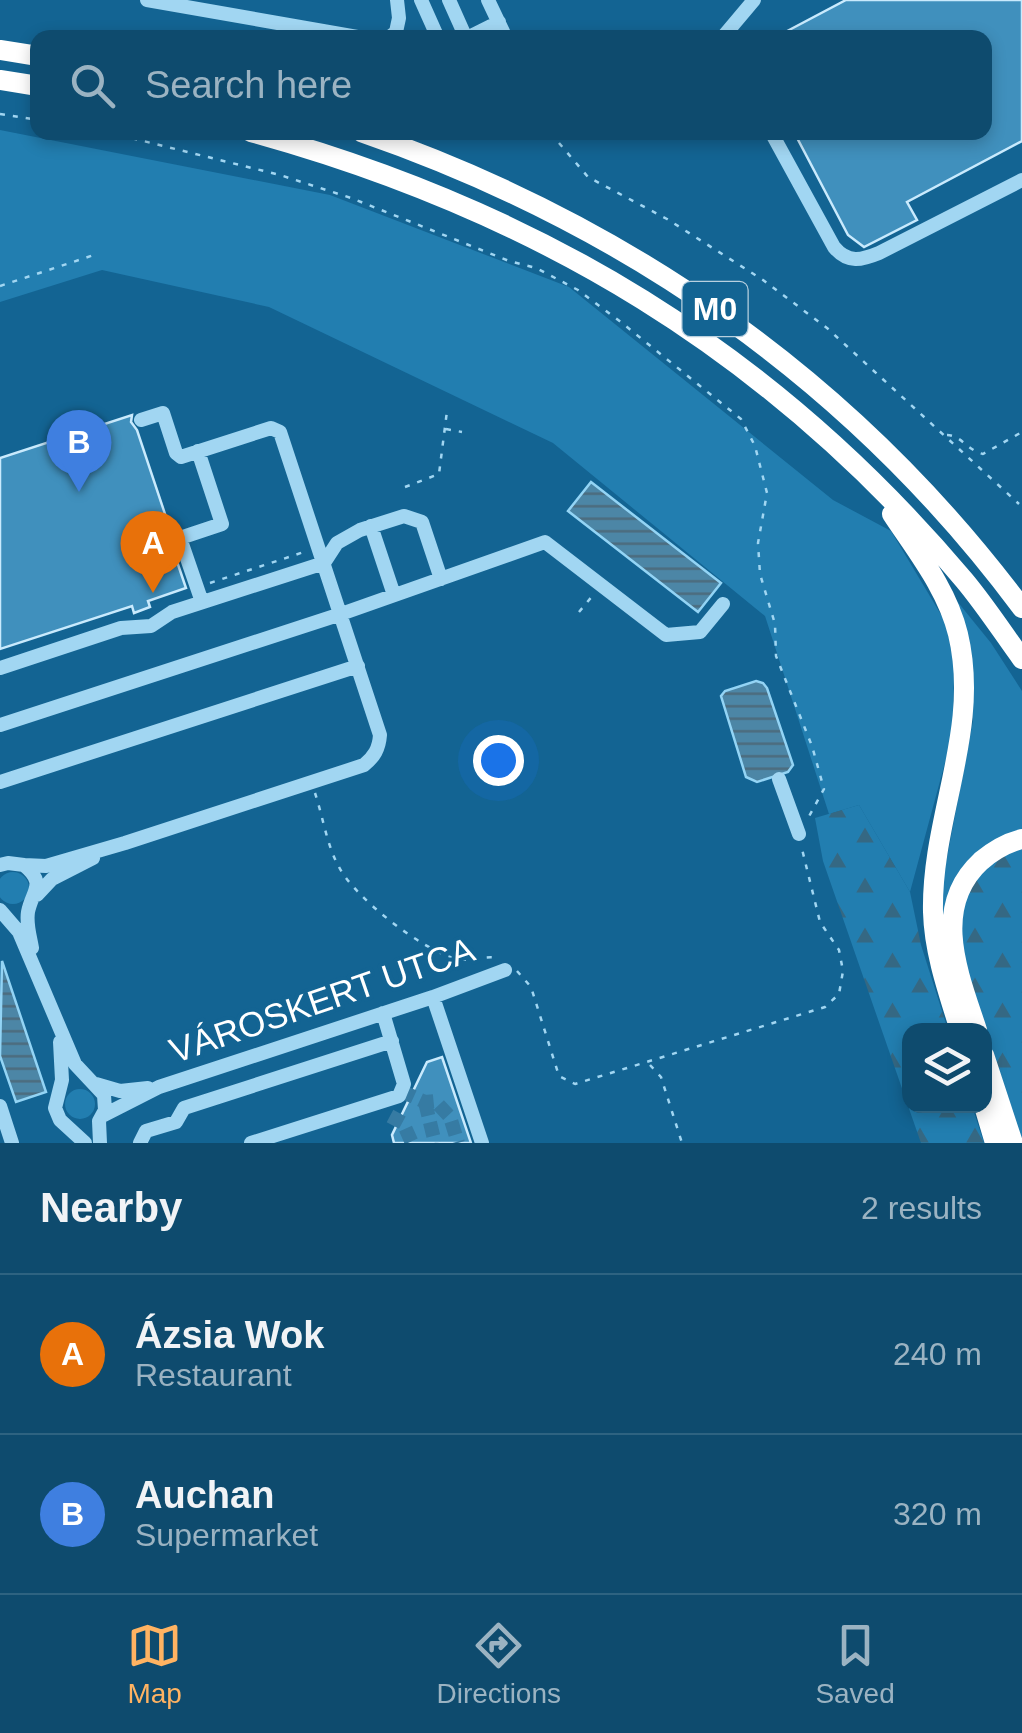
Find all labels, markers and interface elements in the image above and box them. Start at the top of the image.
search box [30,30,992,140]
icon: search [65,58,120,113]
text: Search here [145,64,352,106]
road number: M0 [682,282,748,336]
pin: B [46,410,112,492]
pin: A [120,510,186,593]
your location [473,735,524,786]
street label: VÁROSKERT UTCA [164,929,480,1070]
map controls [902,1023,992,1113]
button: layers [902,1023,992,1113]
text: Nearby [40,1184,182,1231]
text: 2 results [861,1190,982,1226]
text: Ázsia Wok [135,1314,324,1356]
text: A [61,1336,84,1372]
text: 240 m [893,1336,982,1372]
text: Restaurant [135,1357,292,1393]
text: Auchan [135,1474,274,1516]
text: B [61,1496,84,1532]
text: 320 m [893,1496,982,1532]
text: Supermarket [135,1517,318,1553]
tab: Map [127,1618,182,1710]
tab: Directions [437,1618,561,1710]
tab: Saved [815,1618,895,1710]

